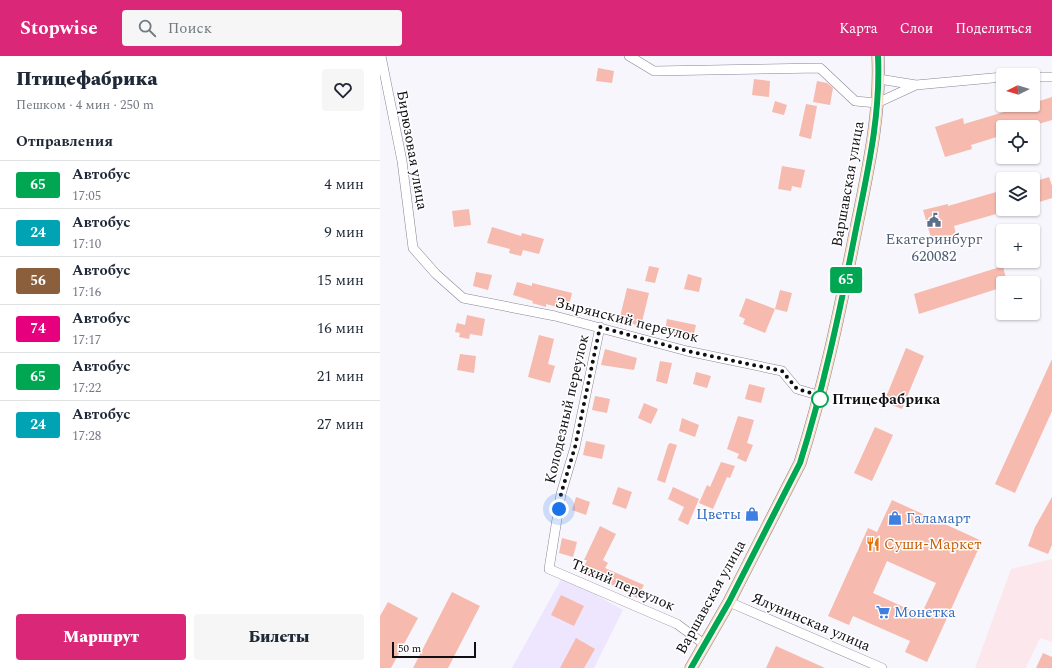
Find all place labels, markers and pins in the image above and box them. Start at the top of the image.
public building icon: Екатеринбург 620082 [926,212,942,228]
place label: Екатеринбург 620082 [886,228,983,268]
place label: Птицефабрика [832,388,941,411]
marker: Птицефабрика [811,390,829,408]
place label: Цветы [696,503,741,526]
shop icon: Цветы [744,506,760,522]
place label: Галамарт [906,507,971,530]
shop icon: Галамарт [887,510,903,526]
place label: Суши-Маркет [884,533,982,556]
restaurant icon: Суши-Маркет [865,536,881,552]
place label: Монетка [894,601,956,624]
supermarket icon: Монетка [875,604,891,620]

